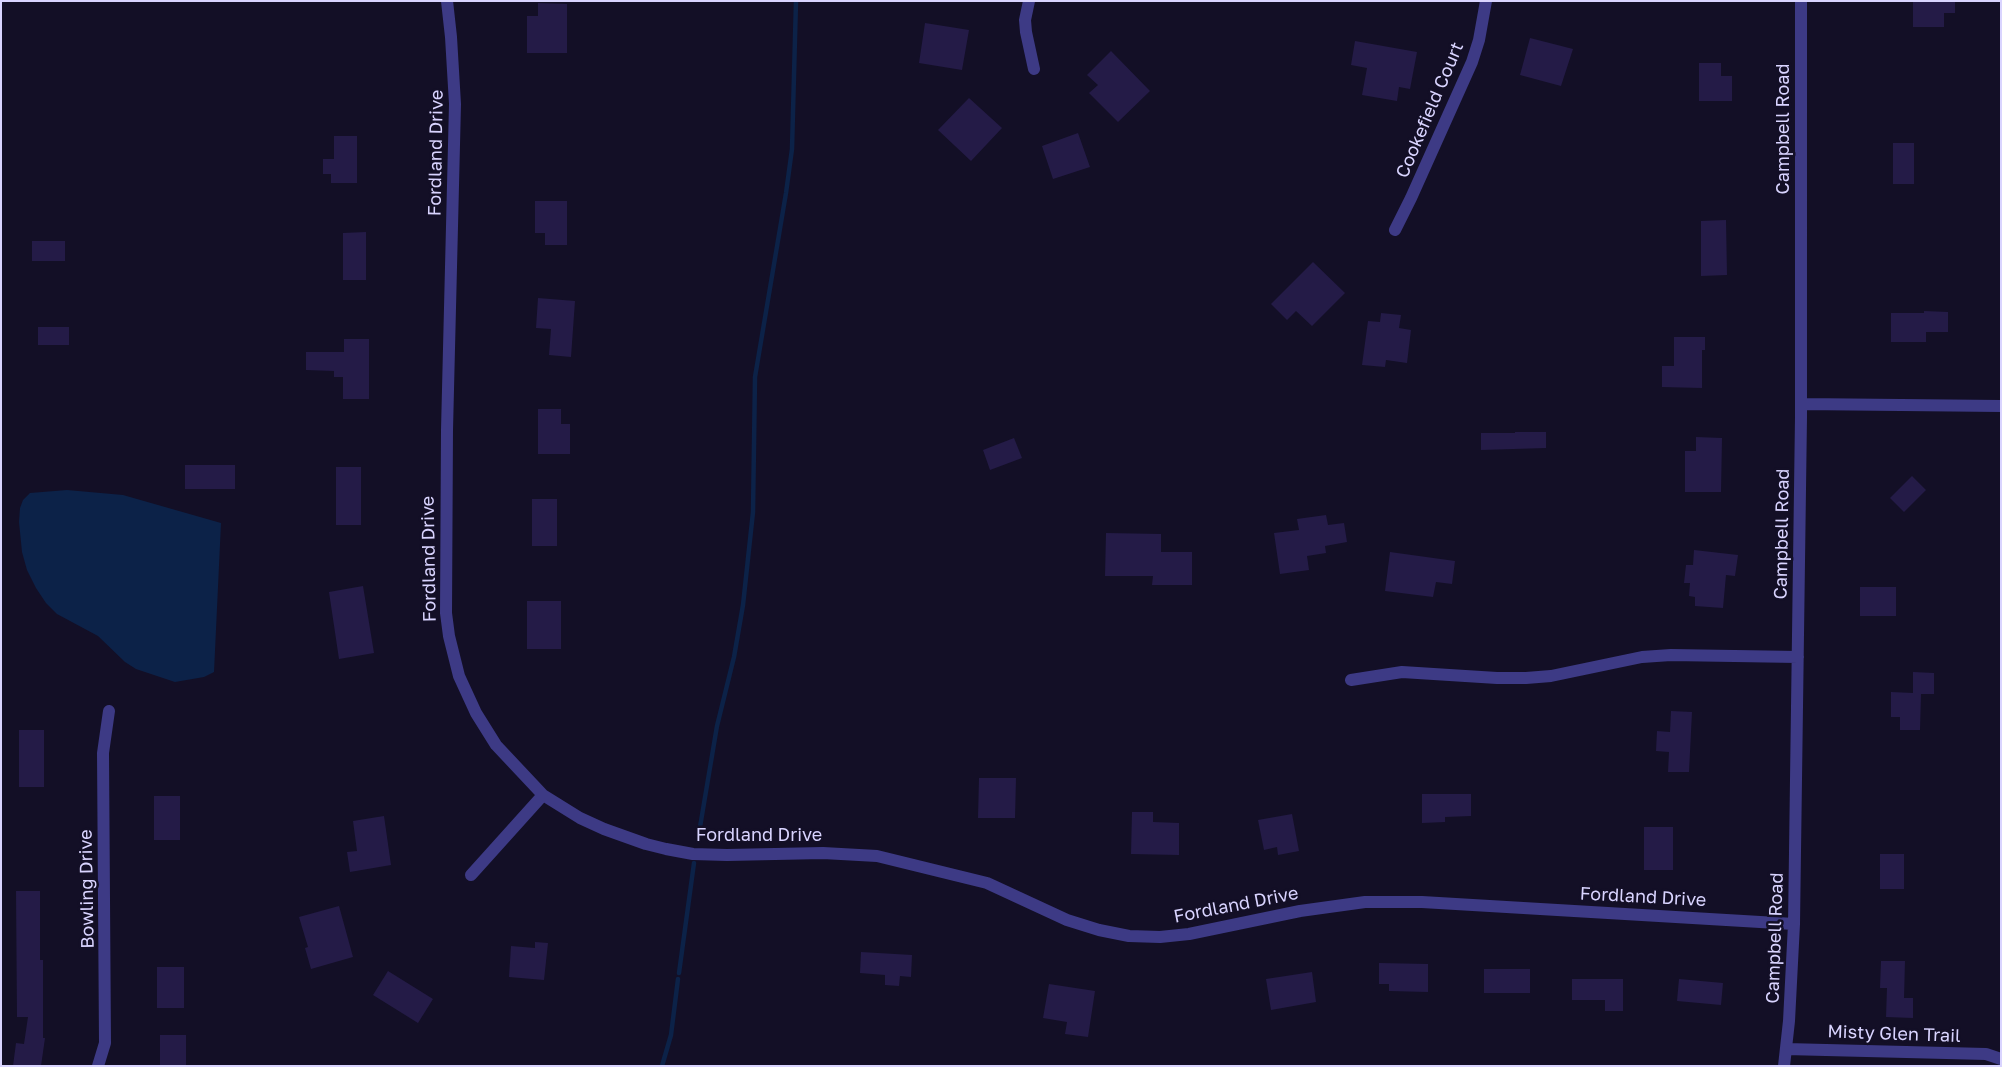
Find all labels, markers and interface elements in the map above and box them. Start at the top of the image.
street label: Cookefield Court [1392,39,1468,181]
street label: Campbell Road [1772,63,1794,195]
street label: Fordland Drive [424,90,448,216]
street label: Campbell Road [1770,468,1794,600]
street label: Fordland Drive [417,496,441,622]
street label: Fordland Drive [696,824,822,846]
street label: Bowling Drive [75,829,99,949]
street label: Campbell Road [1762,872,1788,1004]
street label: Fordland Drive [1172,882,1300,928]
street label: Fordland Drive [1579,883,1707,911]
street label: Misty Glen Trail [1827,1021,1961,1047]

